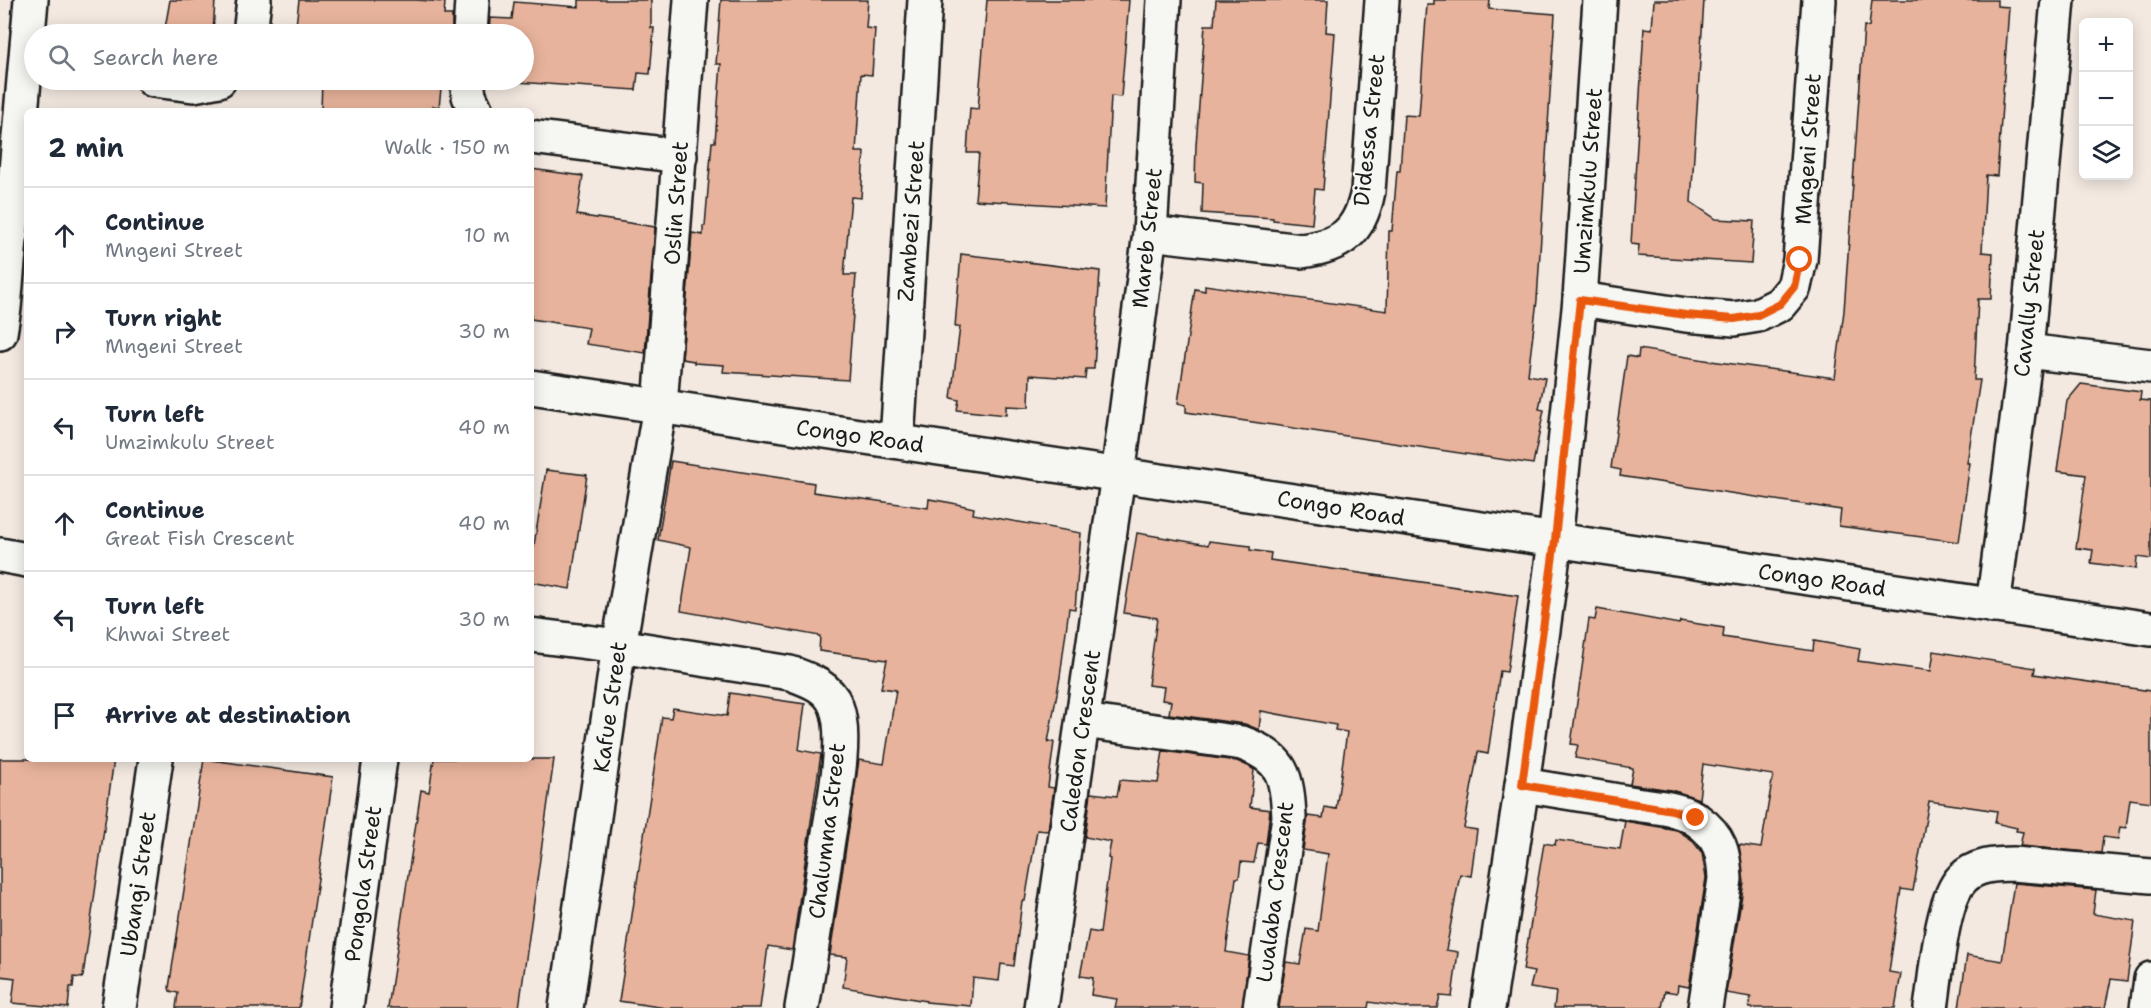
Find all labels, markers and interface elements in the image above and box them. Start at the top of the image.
map controls [2079,18,2133,180]
button: + [2079,18,2133,72]
search box [24,24,534,90]
icon: search [45,41,78,74]
text: Search here [93,43,219,72]
street label: Didessa Street [1347,52,1391,208]
street label: Mngeni Street [1788,72,1828,226]
button: − [2079,72,2133,126]
street label: Umzimkulu Street [1567,87,1609,275]
button: layers [2079,126,2133,180]
text: 2 min [48,130,124,165]
text: Walk · 150 m [384,134,510,160]
street label: Zambezi Street [891,139,931,303]
street label: Oslin Street [657,140,695,266]
street label: Mareb Street [1125,166,1169,310]
text: Continue [105,208,205,237]
icon: ahead [48,219,81,252]
text: 10 m [464,222,510,248]
street label: Cavally Street [2007,228,2051,378]
text: Mngeni Street [105,237,243,263]
route start [1786,246,1812,272]
text: Turn right [105,304,222,333]
icon: right [48,315,81,348]
text: 30 m [458,318,510,344]
text: Mngeni Street [105,333,243,359]
text: Turn left [105,400,204,429]
icon: left [48,411,81,444]
street label: Congo Road [794,413,926,459]
text: 40 m [458,414,510,440]
text: Umzimkulu Street [105,429,275,455]
street label: Congo Road [1275,484,1407,532]
text: Continue [105,496,205,525]
icon: ahead [48,507,81,540]
text: 40 m [458,510,510,536]
text: Great Fish Crescent [105,525,295,551]
street label: Congo Road [1756,557,1888,603]
text: Turn left [105,592,204,621]
icon: left [48,603,81,636]
text: 30 m [458,606,510,632]
text: Khwai Street [105,621,230,647]
street label: Kafue Street [586,640,634,774]
street label: Caledon Crescent [1053,648,1107,834]
icon: arrive [48,699,81,732]
text: Arrive at destination [105,701,351,730]
street label: Chalumna Street [802,741,852,921]
street label: Lualaba Crescent [1250,800,1300,984]
street label: Pongola Street [338,804,388,964]
route end [1682,804,1708,830]
street label: Ubangi Street [113,810,163,958]

